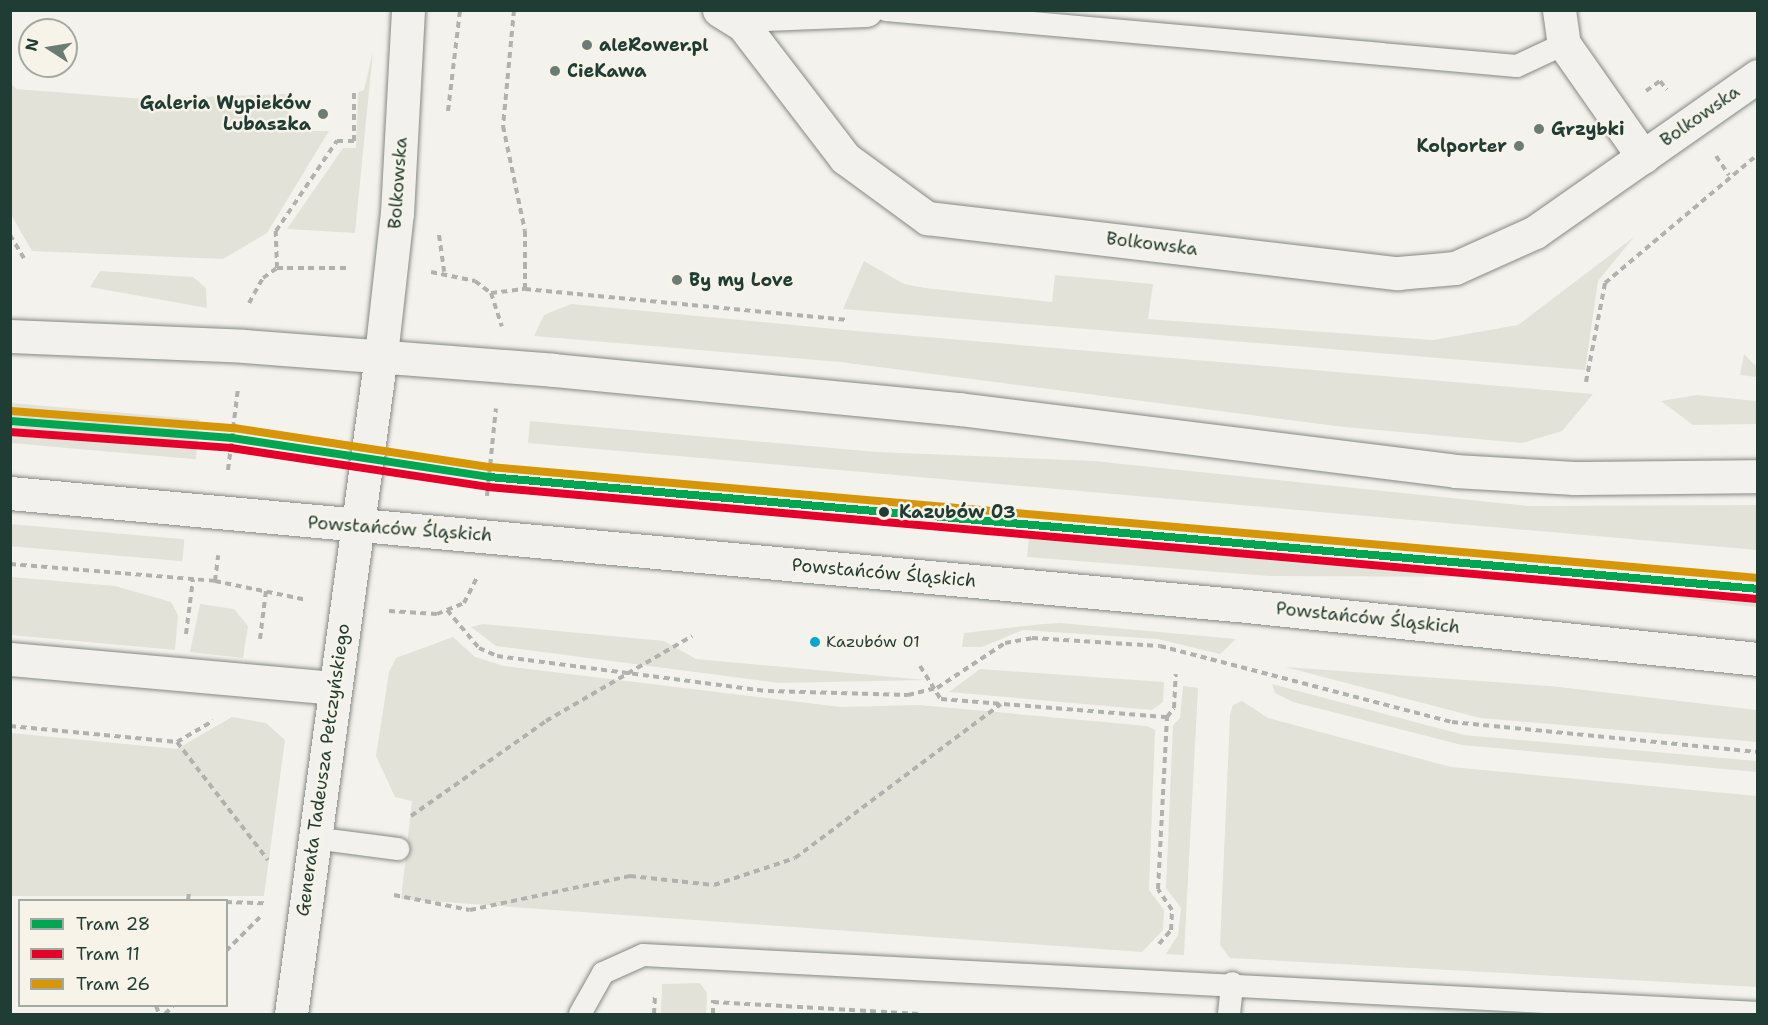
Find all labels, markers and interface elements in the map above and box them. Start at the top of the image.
north arrow [18,18,78,78]
place label: aleRower.pl [599,34,709,56]
text: N [20,36,43,53]
marker: aleRower.pl [580,38,594,52]
place label: CieKawa [567,60,647,82]
marker: CieKawa [548,64,562,78]
street label: Bolkowska [1656,81,1744,151]
place label: Galeria Wypieków Lubaszka [140,93,311,136]
marker: Galeria Wypieków Lubaszka [316,107,330,121]
place label: Grzybki [1551,118,1625,140]
marker: Grzybki [1532,122,1546,136]
place label: Kolporter [1416,135,1507,157]
street label: Bolkowska [384,136,412,230]
marker: Kolporter [1512,139,1526,153]
street label: Bolkowska [1105,228,1199,260]
place label: By my Love [689,269,793,291]
marker: By my Love [670,273,684,287]
place label: Kazubów 03 [899,501,1016,523]
marker: Kazubów 03 [874,502,894,522]
street label: Powstańców Śląskich [307,512,493,546]
street label: Powstańców Śląskich [791,554,977,592]
street label: Powstańców Śląskich [1275,598,1461,638]
street label: Generała Tadeusza Pełczyńskiego [292,622,354,918]
place label: Kazubów 01 [826,632,920,652]
marker: Kazubów 01 [809,636,821,648]
legend [18,899,228,1007]
text: Tram 28 [76,912,150,936]
text: Tram 11 [76,942,140,966]
text: Tram 26 [76,972,150,996]

